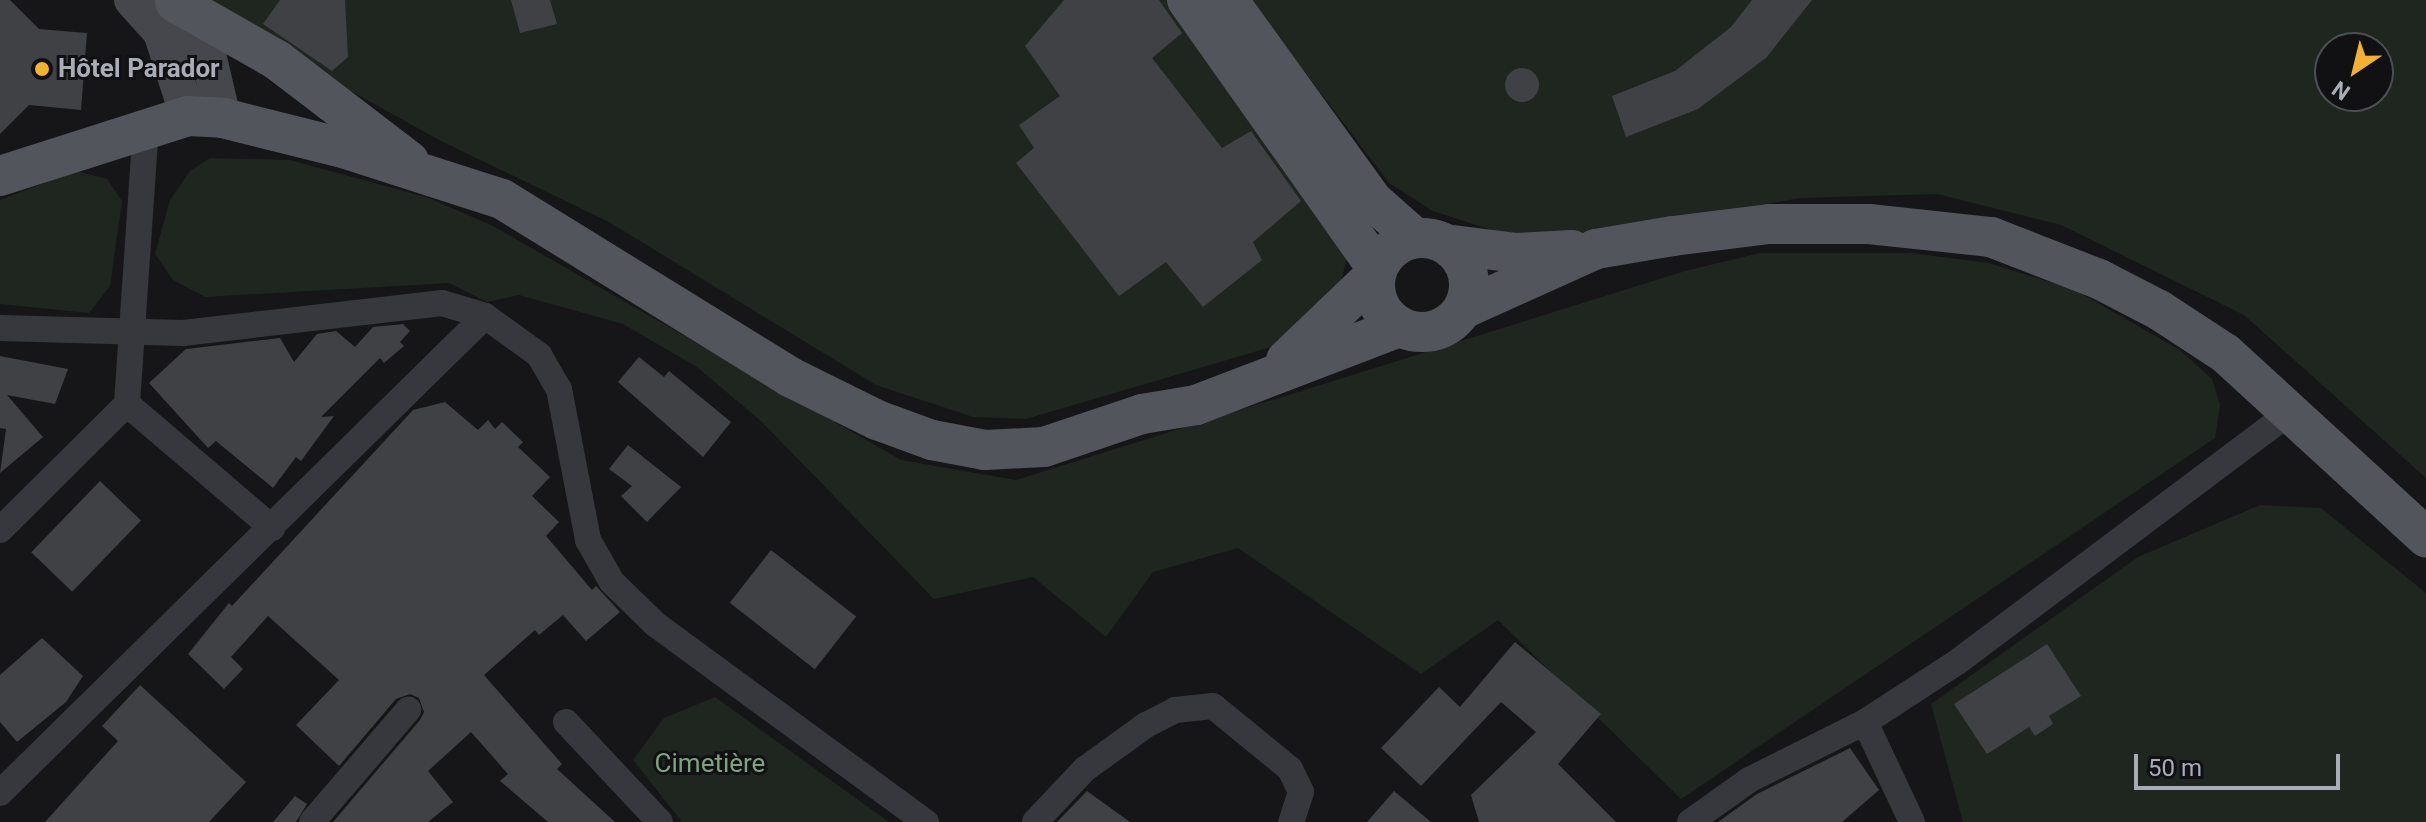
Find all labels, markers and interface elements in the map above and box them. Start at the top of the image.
north arrow [2314,32,2394,112]
place label: Hôtel Parador [58,53,220,85]
marker: Hôtel Parador [33,60,51,78]
text: N [2328,76,2355,105]
scale bar [2138,738,2344,788]
park label: Cimetière [655,748,765,780]
text: 50 m [2148,754,2202,782]

